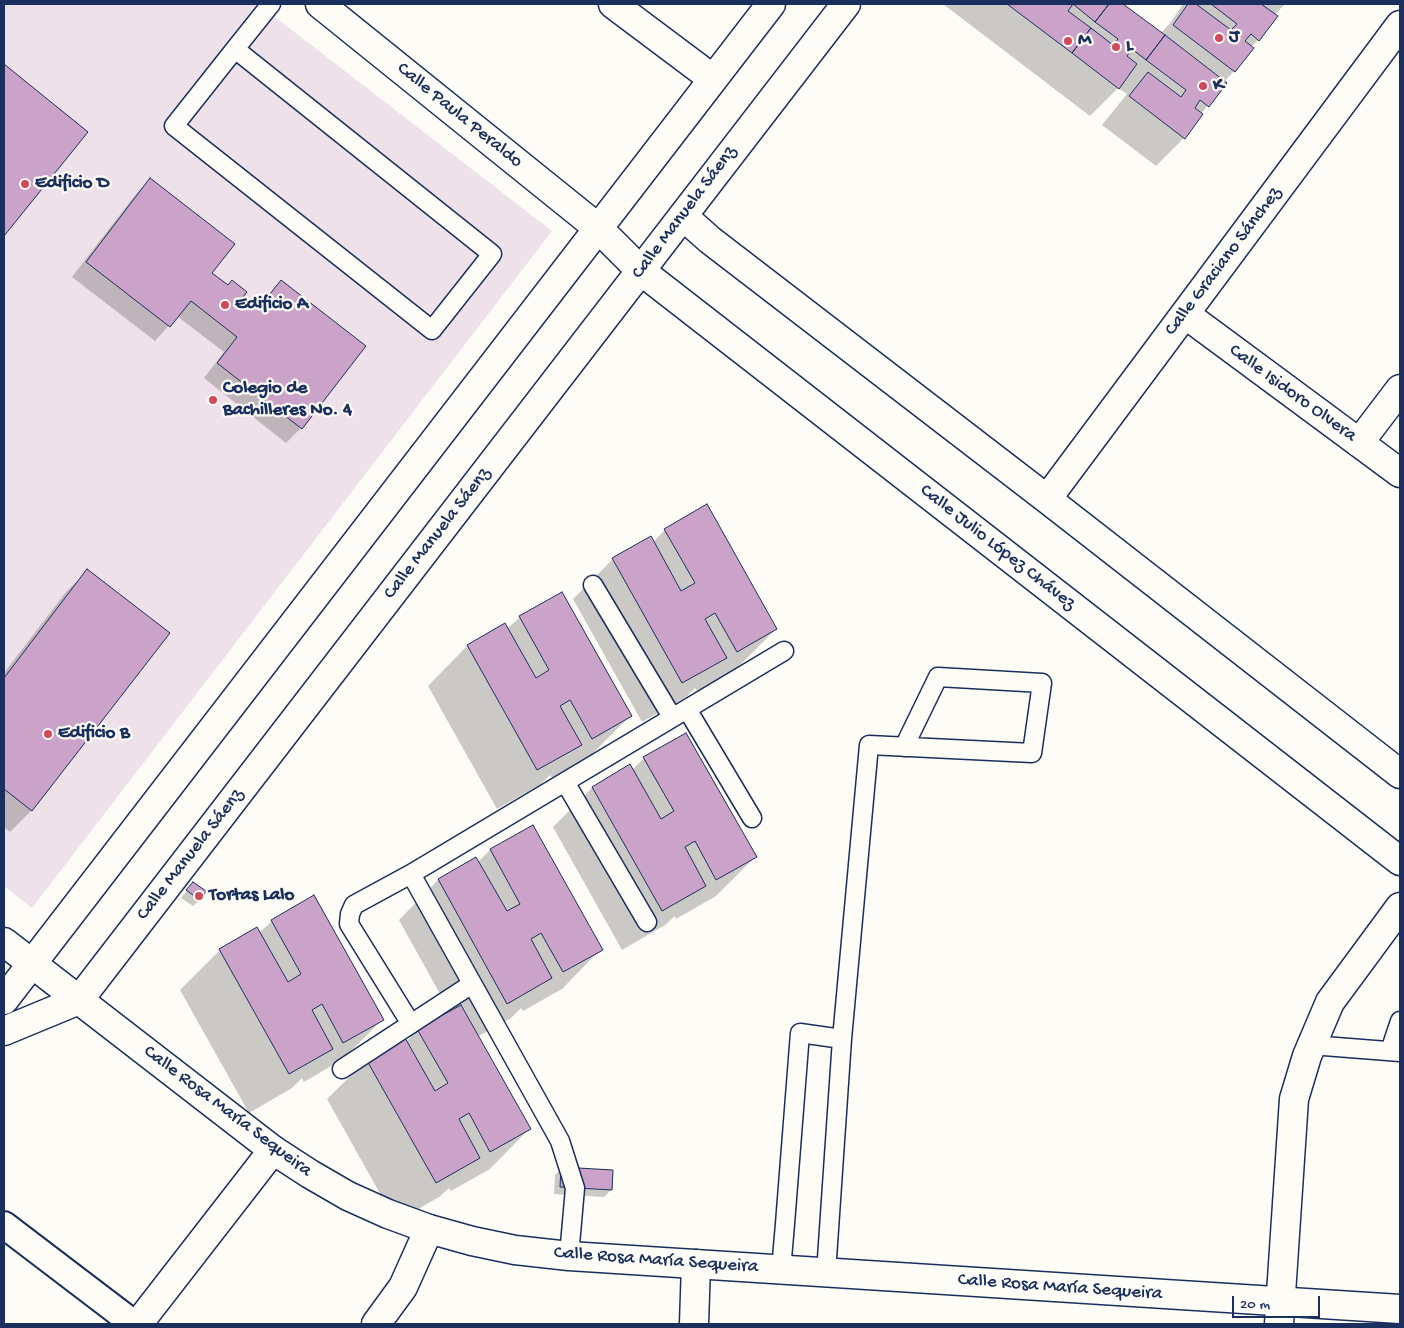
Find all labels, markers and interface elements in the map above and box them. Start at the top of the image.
place label: J [1229,27,1239,49]
place label: M [1078,30,1091,52]
marker: J [1213,32,1225,44]
marker: M [1062,35,1074,47]
place label: L [1126,36,1133,58]
marker: L [1110,41,1122,53]
street label: Calle Paula Peraldo [391,58,527,174]
place label: K [1213,75,1223,97]
marker: K [1197,80,1209,92]
street label: Calle Manuela Sáenz [628,142,742,284]
place label: Edificio D [35,173,109,195]
marker: Edificio D [19,178,31,190]
street label: Calle Graciano Sánchez [1161,183,1287,341]
place label: Edificio A [235,294,308,316]
marker: Edificio A [219,299,231,311]
street label: Calle Isidoro Olvera [1224,340,1360,448]
place label: Colegio de Bachilleres No. 4 [223,378,352,422]
marker: Colegio de Bachilleres No. 4 [207,394,219,406]
street label: Calle Manuela Sáenz [380,464,496,604]
street label: Calle Julio López Chávez [914,480,1080,616]
place label: Edificio B [58,723,130,745]
marker: Edificio B [42,728,54,740]
street label: Calle Manuela Sáenz [133,785,249,925]
place label: Tortas Lalo [209,885,294,907]
marker: Tortas Lalo [193,890,205,902]
street label: Calle Rosa María Sequeira [138,1041,316,1183]
street label: Calle Rosa María Sequeira [553,1242,759,1280]
street label: Calle Rosa María Sequeira [957,1269,1163,1307]
scale bar [1234,1286,1322,1318]
text: 20 m [1240,1296,1270,1314]

